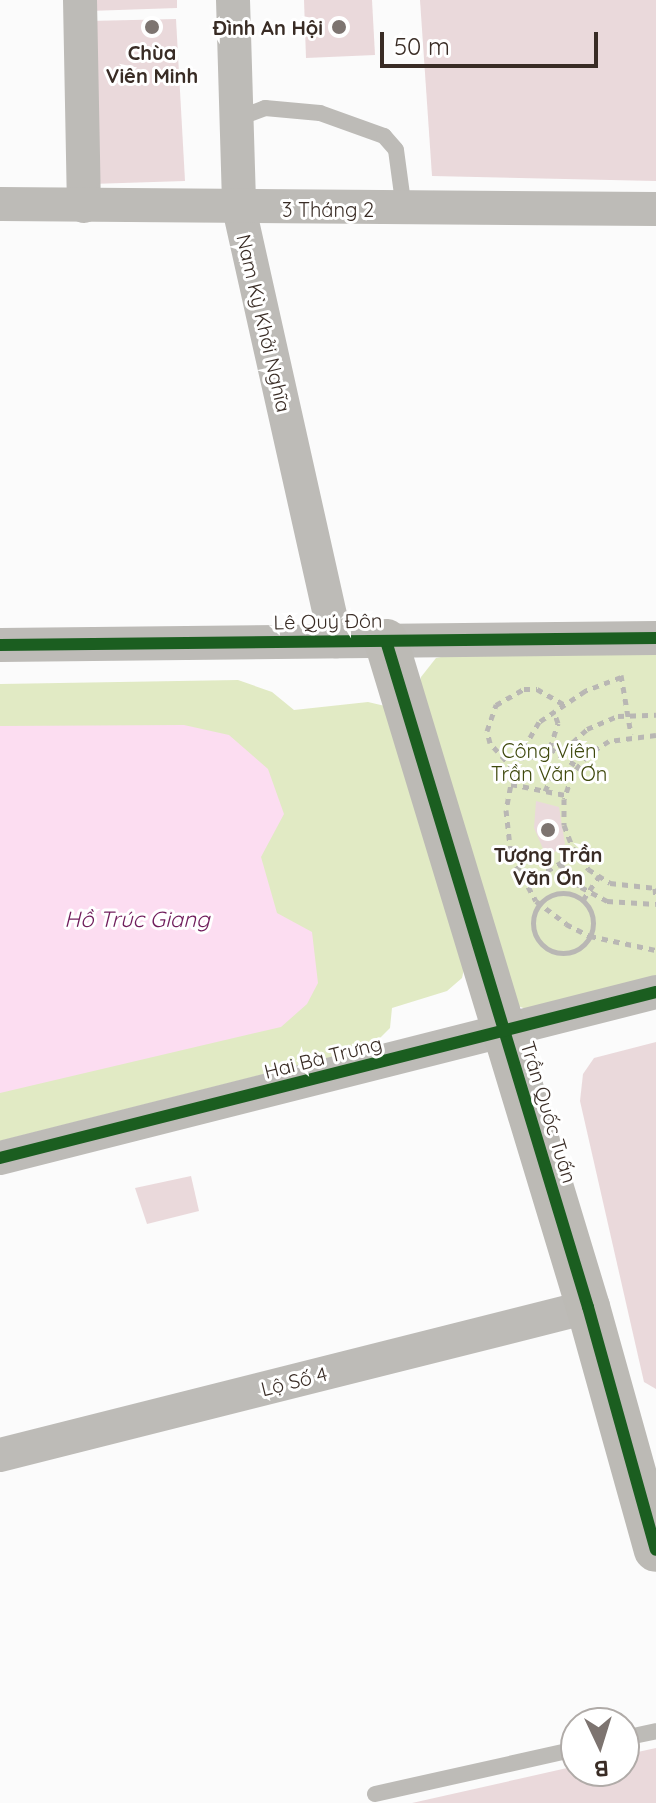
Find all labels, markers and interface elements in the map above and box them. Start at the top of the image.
place label: Đình An Hội [213,15,323,39]
scale bar [384,16,602,66]
marker: Chùa Viên Minh [143,18,161,36]
marker: Đình An Hội [330,18,348,36]
text: 50 m [394,31,450,61]
place label: Chùa Viên Minh [106,40,198,87]
street label: 3 Tháng 2 [282,197,374,221]
street label: Nam Kỳ Khởi Nghĩa [232,232,296,414]
street label: Lê Quý Đôn [273,608,383,634]
park label: Công Viên Trần Văn Ơn [491,739,607,786]
marker: Tượng Trần Văn Ơn [539,821,557,839]
place label: Tượng Trần Văn Ơn [494,842,602,889]
water label: Hồ Trúc Giang [64,907,210,933]
street label: Hai Bà Trưng [261,1031,385,1083]
street label: Trần Quốc Tuấn [516,1038,582,1186]
street label: Lộ Số 4 [258,1361,330,1401]
north arrow [560,1707,640,1787]
text: B [593,1754,610,1783]

